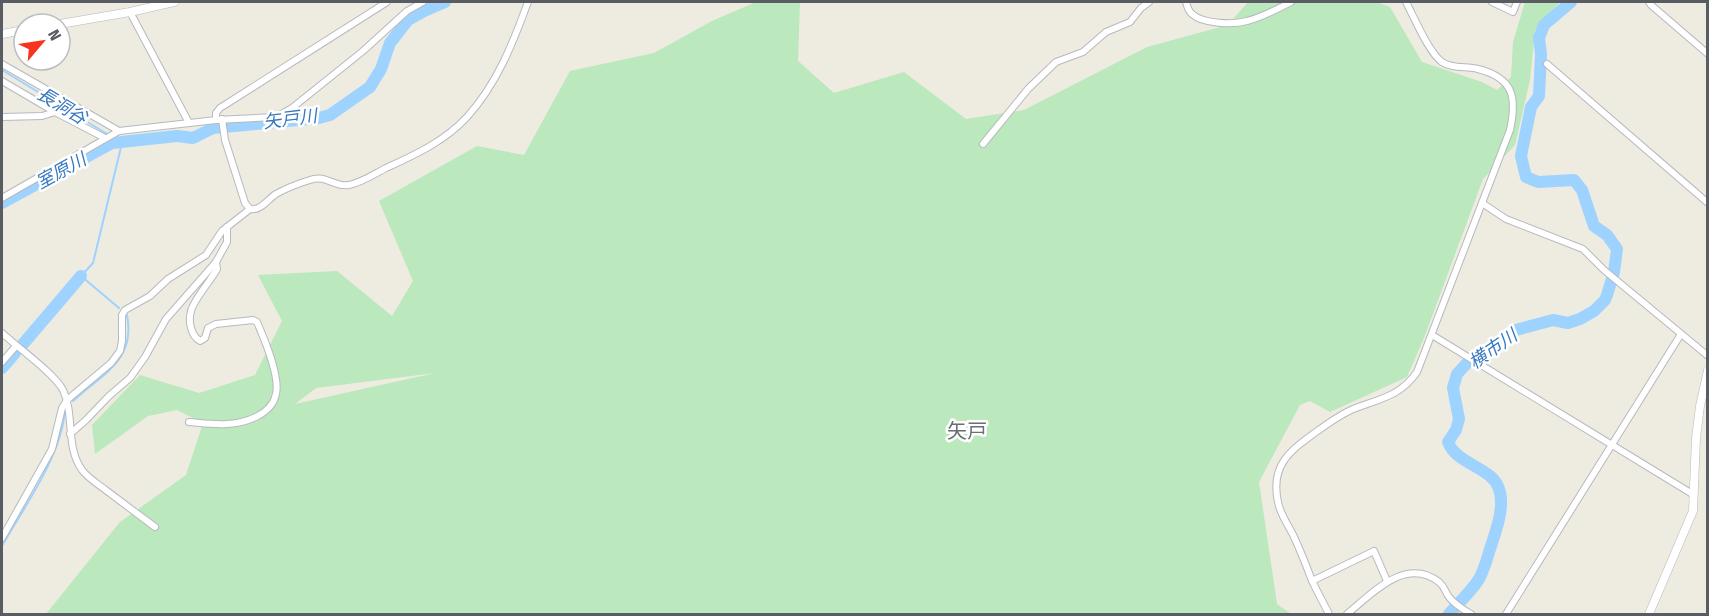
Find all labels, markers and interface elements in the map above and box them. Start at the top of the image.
north arrow [12,12,72,72]
text: N [44,26,65,44]
water label: 長洞谷 [33,83,93,130]
water label: 矢戸川 [262,105,320,133]
water label: 室原川 [32,147,92,194]
water label: 横市川 [1465,323,1523,373]
district label: 矢戸 [947,419,987,443]

